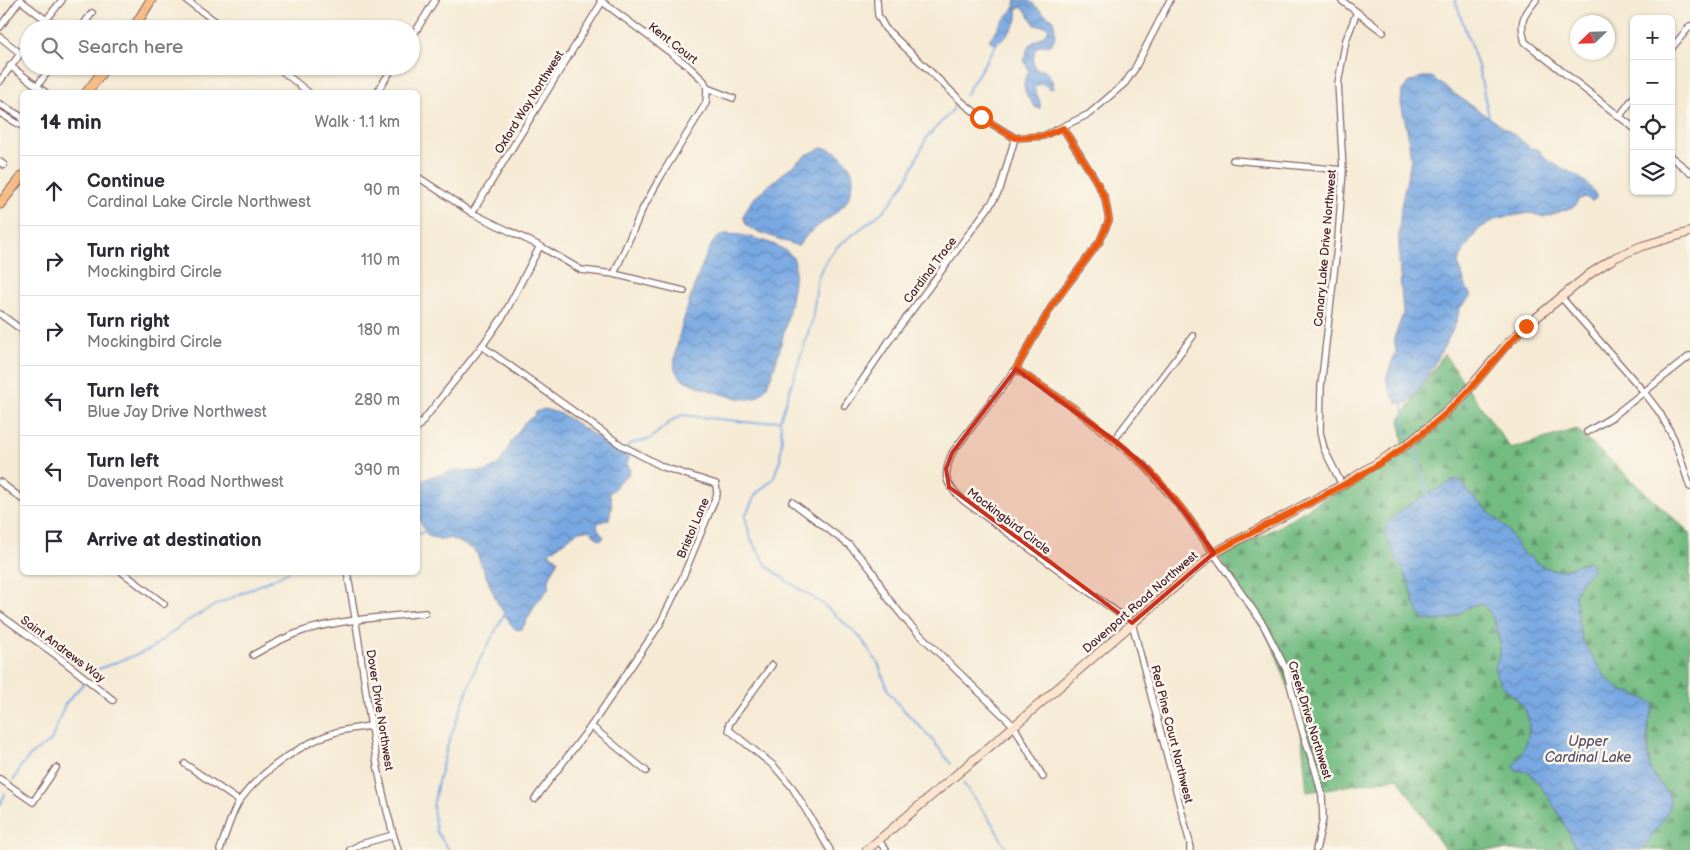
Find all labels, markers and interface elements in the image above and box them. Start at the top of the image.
north arrow [1570,15,1615,60]
map controls [1630,15,1675,195]
button: + [1630,15,1675,60]
street label: Kent Court [645,19,701,67]
search box [20,20,420,75]
icon: search [38,34,66,62]
text: Search here [78,36,183,59]
street label: Oxford Way Northwest [492,48,567,157]
button: − [1630,60,1675,105]
button: locate [1630,105,1675,150]
route start [970,106,993,129]
text: 14 min [40,110,102,135]
text: Walk · 1.1 km [315,113,400,132]
button: layers [1630,150,1675,195]
street label: Canary Lake Drive Northwest [1311,169,1340,327]
text: Continue [87,170,165,193]
icon: ahead [40,177,68,205]
text: 90 m [364,181,400,200]
text: Cardinal Lake Circle Northwest [87,193,311,212]
street label: Cardinal Trace [901,234,960,306]
text: Turn right [87,240,170,263]
icon: right [40,247,68,275]
text: 110 m [361,251,400,270]
text: Mockingbird Circle [87,263,222,282]
text: Turn right [87,310,170,333]
route end [1515,315,1538,338]
icon: right [40,317,68,345]
text: 180 m [358,321,400,340]
text: Mockingbird Circle [87,333,222,352]
text: Turn left [87,380,159,403]
icon: left [40,387,68,415]
text: 280 m [354,391,400,410]
text: Blue Jay Drive Northwest [87,403,267,422]
text: Turn left [87,450,159,473]
icon: left [40,457,68,485]
text: 390 m [354,461,400,480]
text: Davenport Road Northwest [87,473,284,492]
street label: Mockingbird Circle [964,485,1054,558]
street label: Bristol Lane [674,496,713,561]
icon: arrive [40,527,68,555]
text: Arrive at destination [87,529,262,552]
street label: Davenport Road Northwest [1080,548,1201,656]
street label: Saint Andrews Way [17,613,108,686]
street label: Dover Drive Northwest [363,648,397,772]
street label: Creek Drive Northwest [1284,659,1335,781]
street label: Red Pine Court Northwest [1147,664,1196,805]
water label: Upper Cardinal Lake [1545,733,1631,766]

